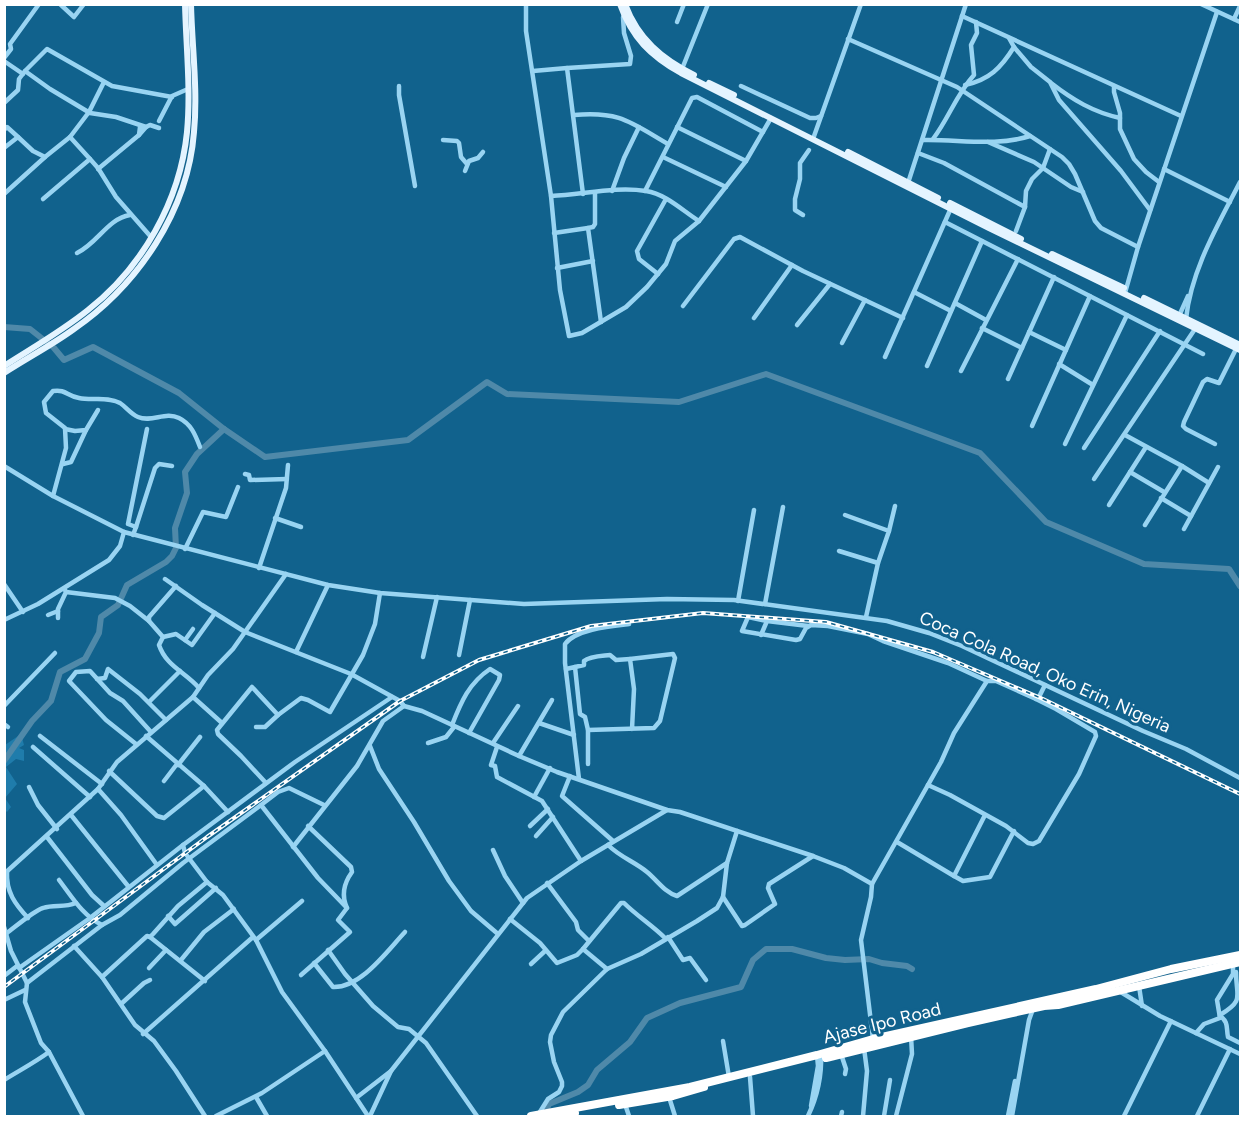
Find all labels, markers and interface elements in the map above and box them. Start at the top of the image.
street label: Coca Cola Road, Oko Erin, Nigeria [916,607,1174,737]
street label: Ajase Ipo Road [821,998,943,1048]

